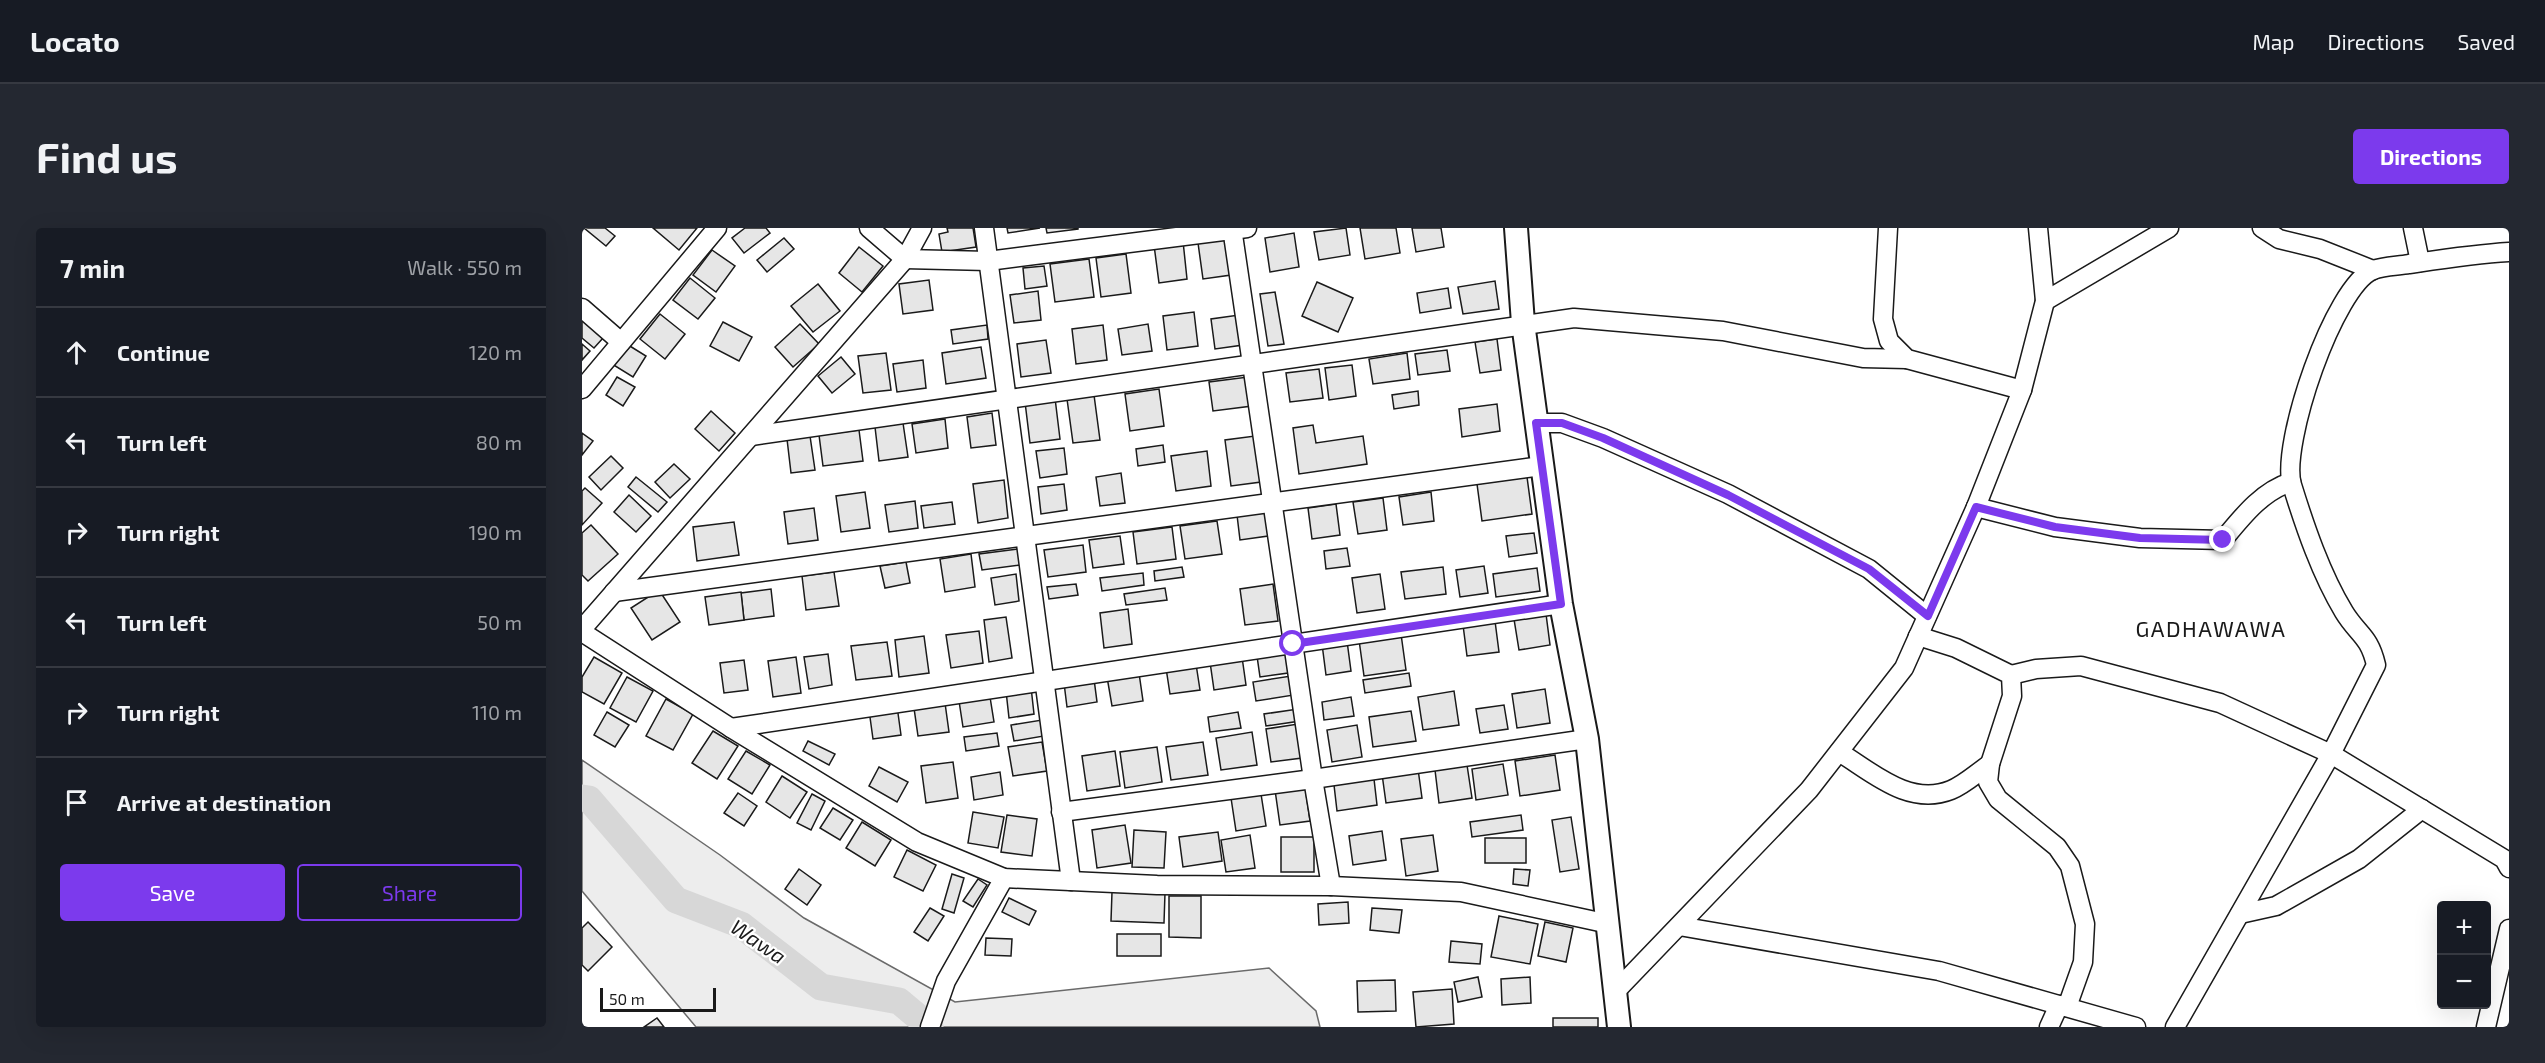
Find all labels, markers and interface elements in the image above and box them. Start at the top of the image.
text: Locato [30,24,120,58]
text: Map [2252,29,2295,54]
text: Directions [2328,29,2424,54]
text: Saved [2457,29,2515,54]
button: Directions [2353,129,2509,184]
text: Find us [36,131,178,181]
text: 7 min [60,252,125,283]
text: Walk · 550 m [407,255,522,279]
icon: ahead [60,336,93,369]
text: Continue [117,339,210,365]
text: 120 m [469,340,522,364]
icon: left [60,426,93,459]
text: Turn left [117,429,206,455]
text: 80 m [476,430,522,454]
icon: right [60,516,93,549]
text: Turn right [117,519,219,545]
text: 190 m [469,520,522,544]
route end [2209,526,2235,552]
icon: left [60,606,93,639]
text: Turn left [117,609,206,635]
text: 50 m [477,610,522,634]
district label: GADHAWAWA [2135,615,2287,641]
route start [1279,630,1305,656]
icon: right [60,696,93,729]
text: Turn right [117,699,219,725]
text: 110 m [472,700,522,724]
icon: arrive [60,786,93,819]
text: Arrive at destination [117,789,331,815]
button: Save [60,864,285,921]
button: Share [297,864,522,921]
map controls [2437,901,2491,1009]
button: + [2437,901,2491,955]
water label: Wawa [726,913,791,968]
button: − [2437,955,2491,1009]
scale bar [600,985,716,1012]
text: 50 m [609,989,645,1008]

